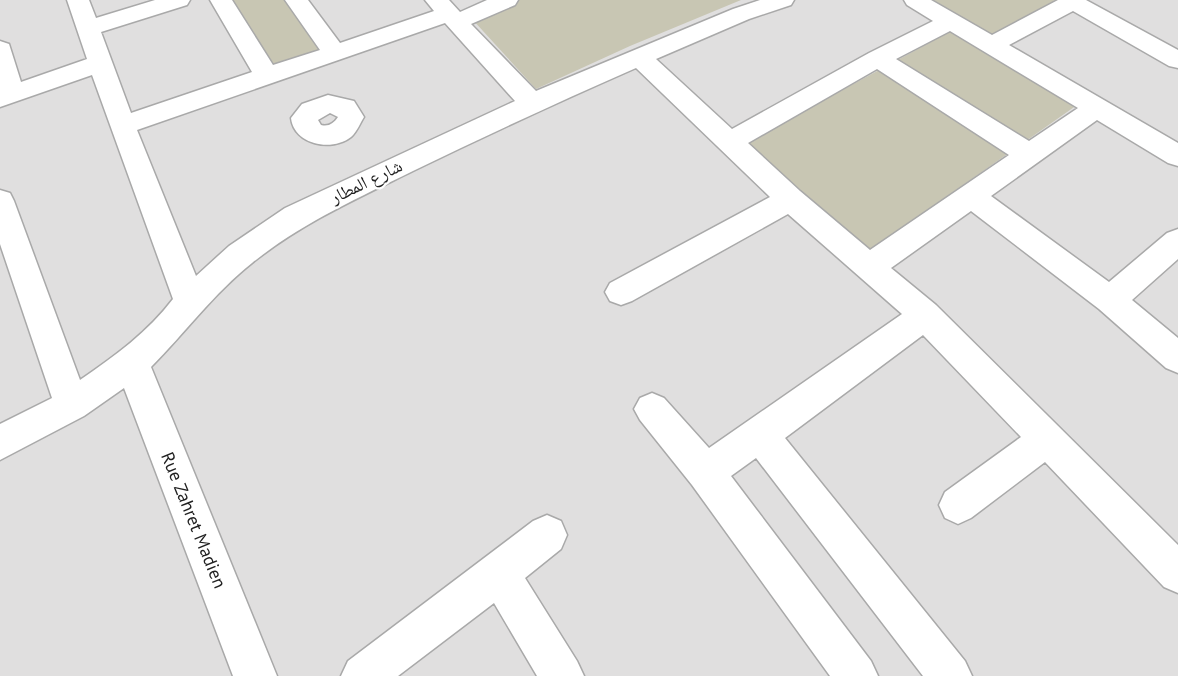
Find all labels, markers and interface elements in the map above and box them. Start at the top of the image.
street label: شارع المطار [325,154,406,209]
street label: Rue Zahret Madien [156,449,232,591]

